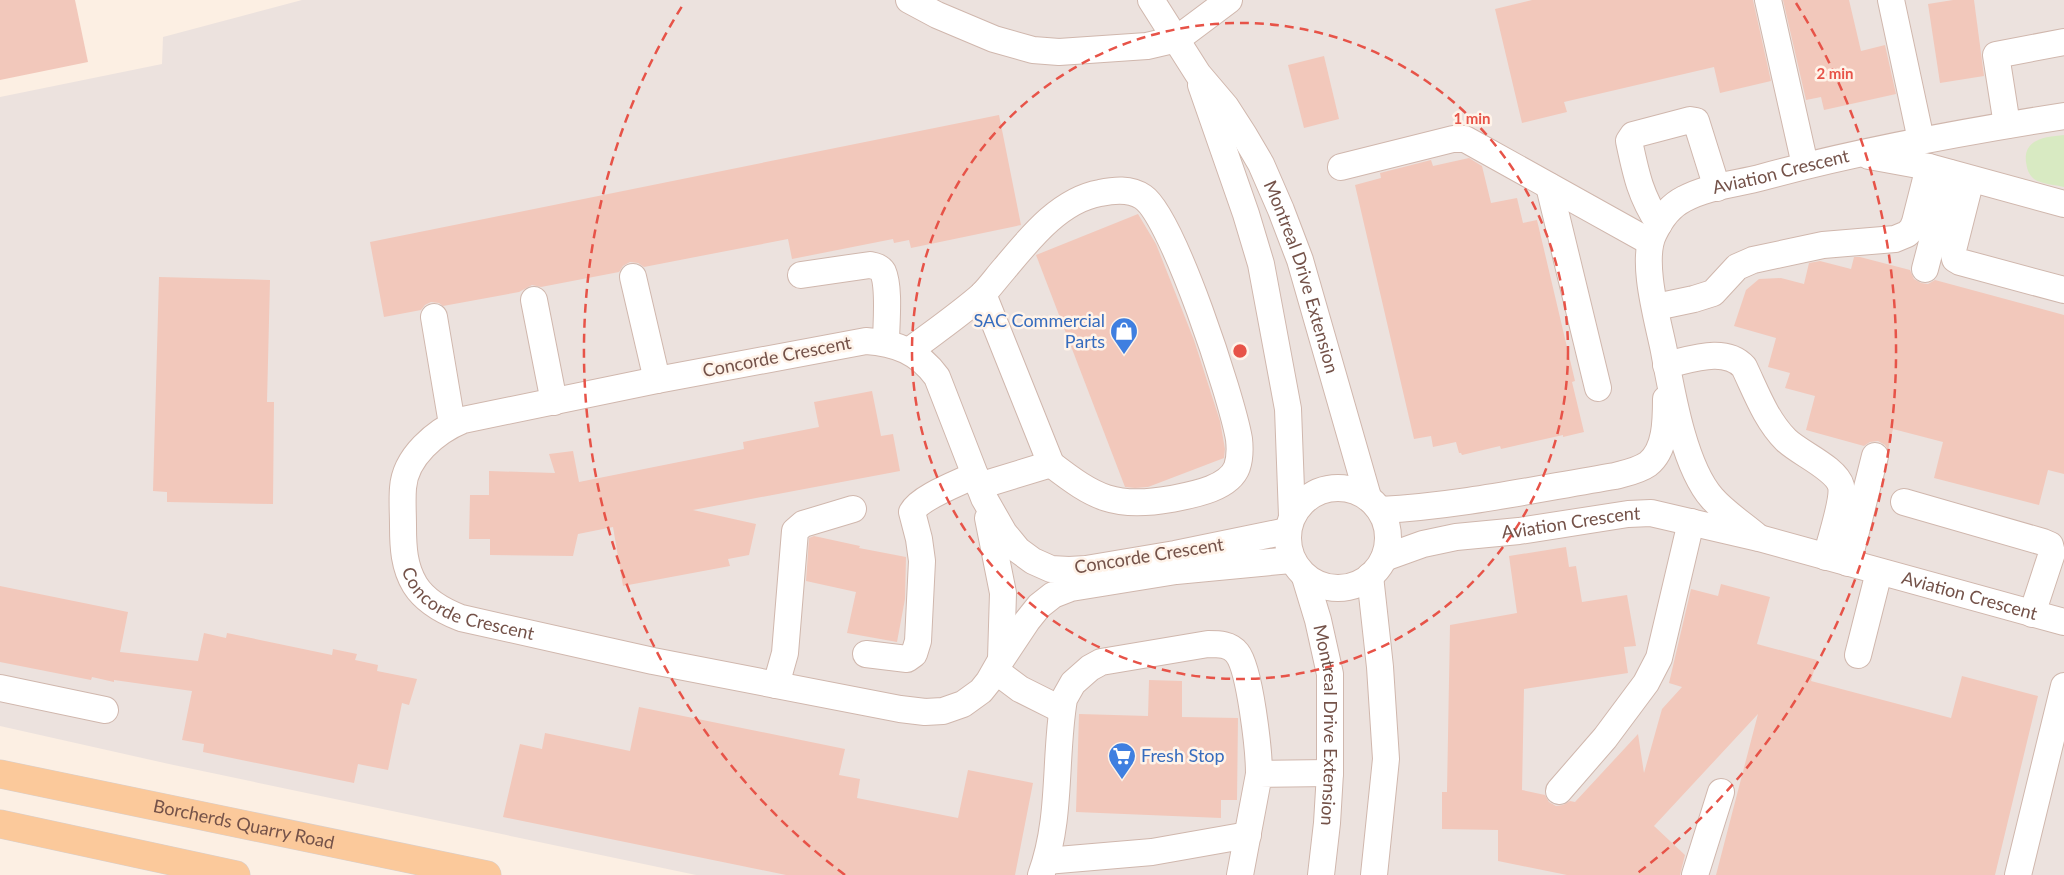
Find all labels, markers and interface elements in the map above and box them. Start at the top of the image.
text: 2 min [1816,64,1854,82]
text: 1 min [1453,109,1491,127]
street label: Aviation Crescent [1710,144,1851,198]
street label: Montreal Drive Extension [1259,177,1344,376]
place label: SAC Commercial Parts [974,309,1105,352]
shop icon: SAC Commercial Parts [1109,316,1139,355]
street label: Concorde Crescent [701,331,853,381]
centre of rings [1231,342,1249,360]
street label: Aviation Crescent [1501,501,1641,543]
street label: Concorde Crescent [1073,532,1226,578]
street label: Concorde Crescent [398,564,537,644]
street label: Aviation Crescent [1900,566,2041,624]
street label: Montreal Drive Extension [1309,622,1342,826]
supermarket icon: Fresh Stop [1107,741,1137,780]
place label: Fresh Stop [1141,744,1225,766]
street label: Borcherds Quarry Road [151,794,337,853]

